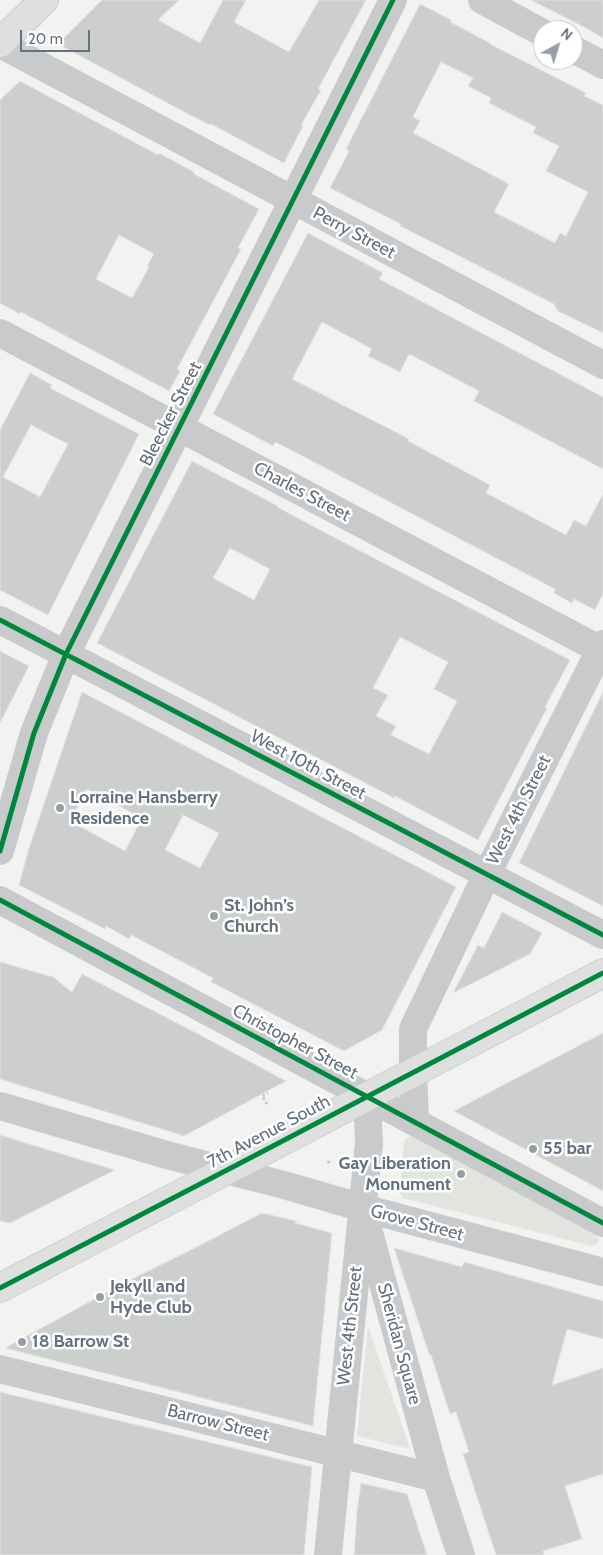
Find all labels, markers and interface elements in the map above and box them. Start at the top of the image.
scale bar [22,20,92,52]
north arrow [533,20,583,70]
text: N [557,24,576,44]
text: 20 m [28,30,63,48]
street label: Perry Street [309,202,399,264]
street label: Bleecker Street [135,358,207,470]
street label: Charles Street [250,458,354,526]
street label: West 10th Street [247,725,369,805]
street label: West 4th Street [482,752,556,868]
place label: Lorraine Hansberry Residence [70,787,218,830]
marker: Lorraine Hansberry Residence [54,802,66,814]
place label: St. John’s Church [224,895,294,938]
marker: St. John’s Church [208,910,220,922]
street label: Christopher Street [229,1000,361,1084]
street label: 7th Avenue South [204,1091,334,1173]
place label: 55 bar [543,1138,592,1160]
marker: 55 bar [527,1143,539,1155]
place label: Gay Liberation Monument [339,1153,451,1196]
marker: Gay Liberation Monument [455,1168,467,1180]
street label: Grove Street [368,1200,466,1246]
street label: West 4th Street [333,1265,367,1387]
place label: Jekyll and Hyde Club [110,1276,192,1318]
street label: Sheridan Square [372,1281,426,1407]
marker: Jekyll and Hyde Club [94,1291,106,1303]
place label: 18 Barrow St [32,1331,129,1353]
marker: 18 Barrow St [16,1336,28,1348]
street label: Barrow Street [165,1400,271,1446]

